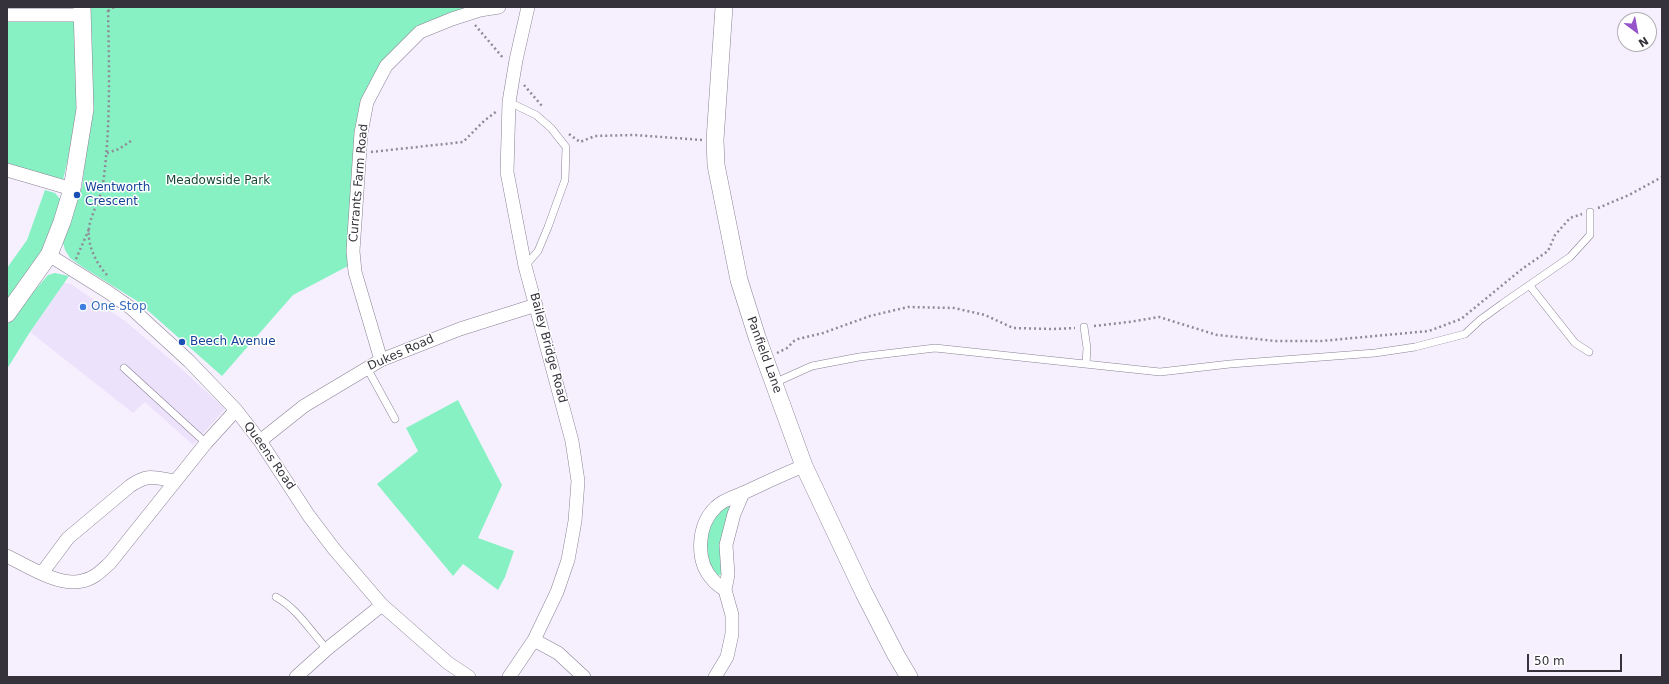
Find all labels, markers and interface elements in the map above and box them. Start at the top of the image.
north arrow [1617,12,1657,52]
text: N [1636,34,1650,50]
street label: Currants Farm Road [347,123,371,243]
park label: Meadowside Park [166,174,270,188]
place label: Wentworth Crescent [85,181,150,209]
marker: Wentworth Crescent [72,190,82,200]
street label: Bailey Bridge Road [526,291,570,405]
place label: One Stop [91,300,147,314]
marker: One Stop [78,302,88,312]
street label: Panfield Lane [743,315,785,395]
street label: Dukes Road [366,332,436,374]
place label: Beech Avenue [190,335,276,349]
marker: Beech Avenue [177,337,187,347]
street label: Queens Road [240,419,298,493]
scale bar [1529,646,1624,672]
text: 50 m [1534,654,1565,668]

